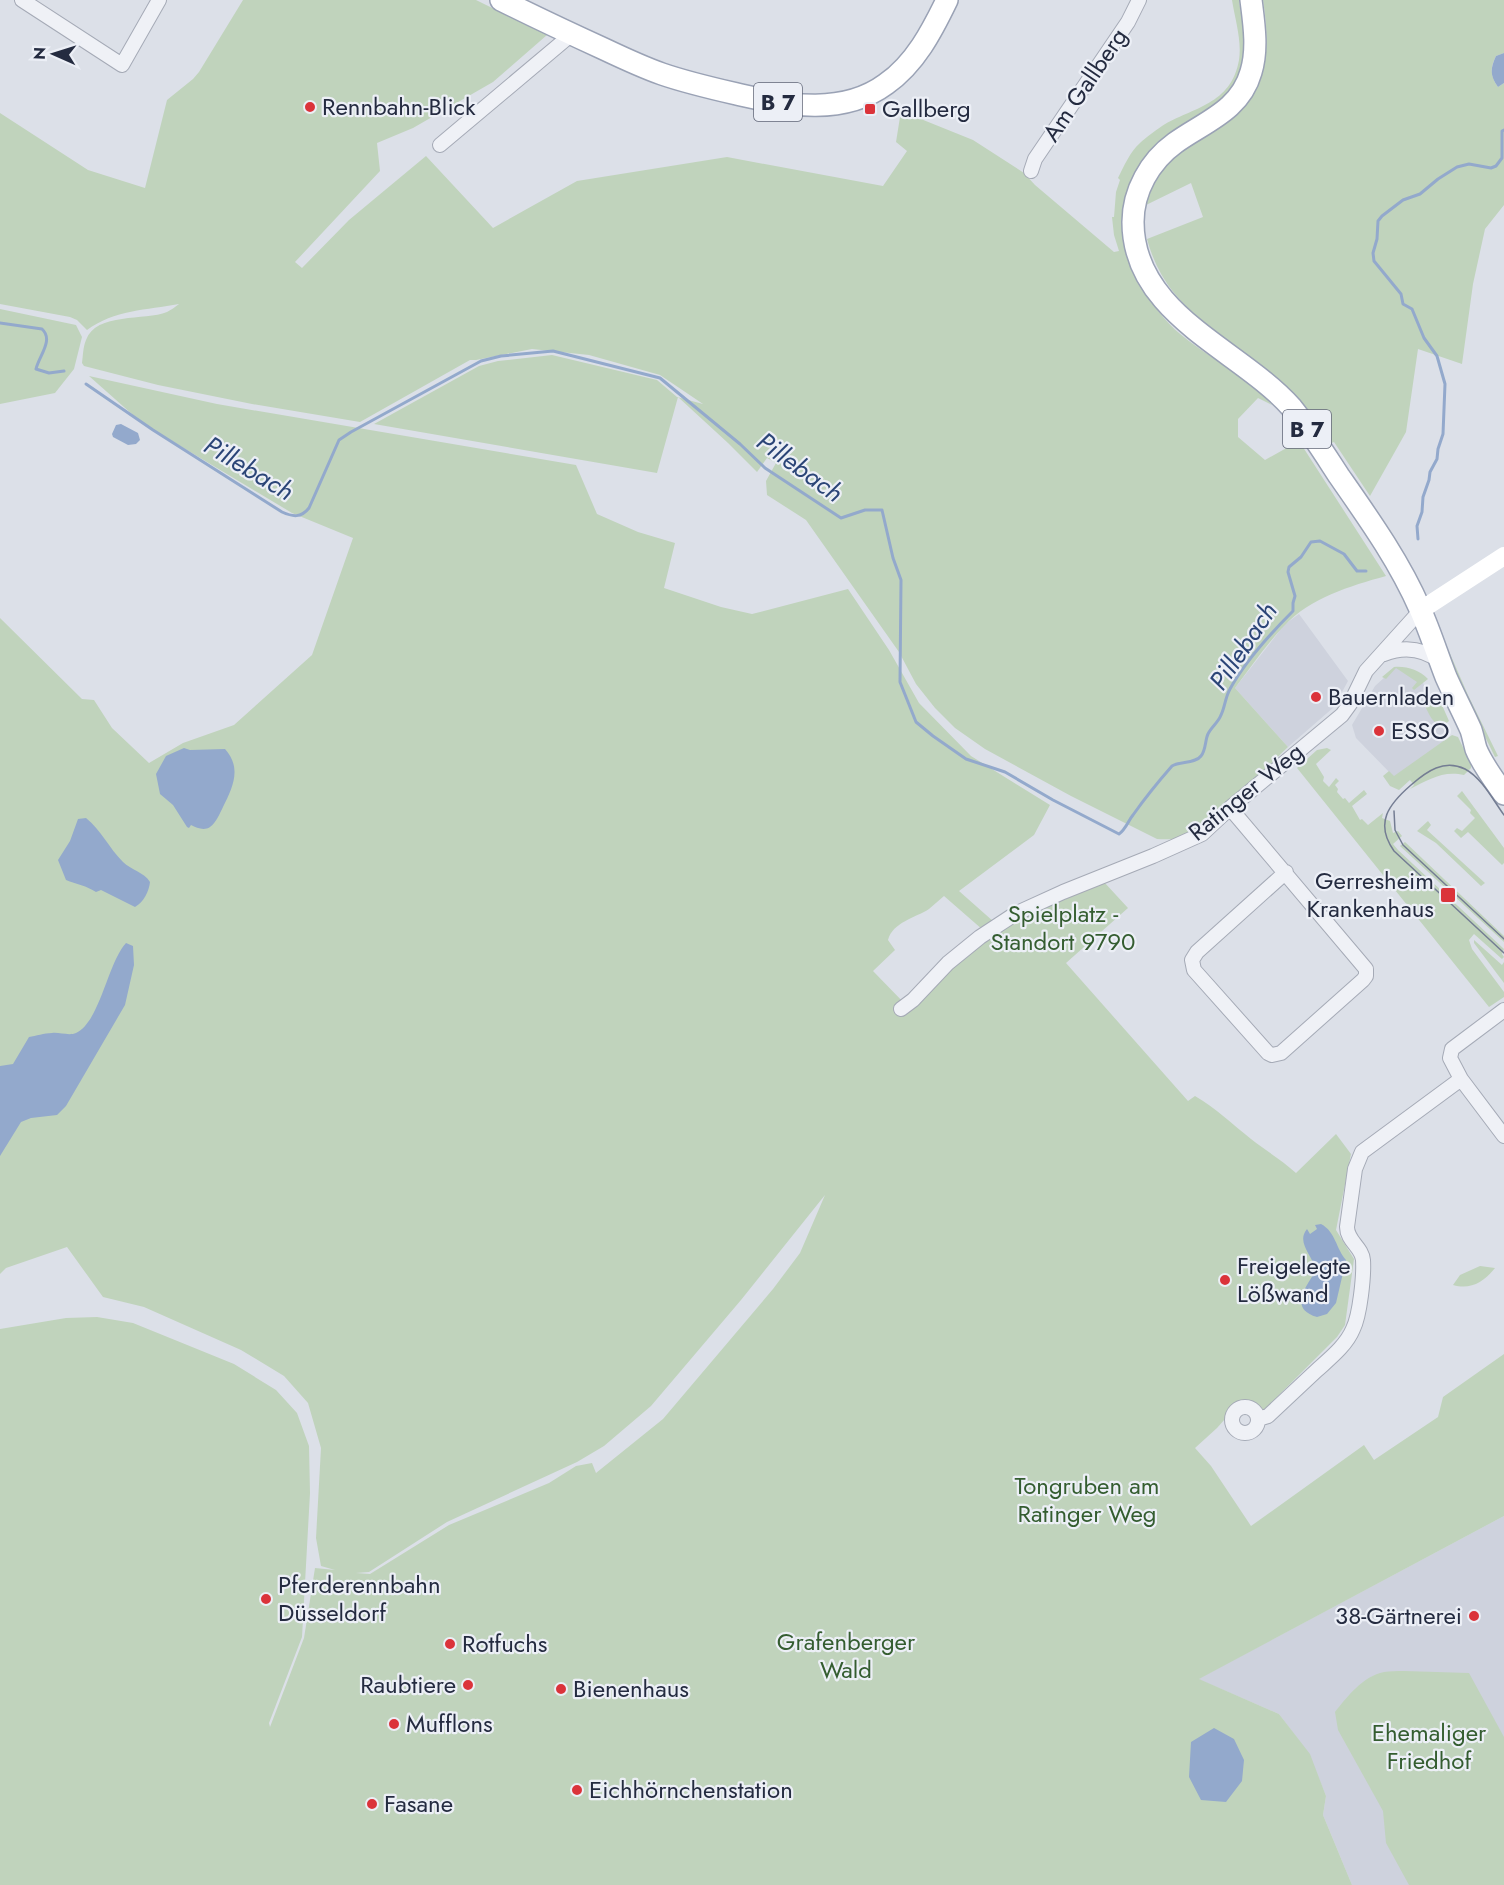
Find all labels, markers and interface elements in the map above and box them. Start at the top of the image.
street label: Am Gallberg [1034,21,1136,149]
north arrow [24,24,84,84]
text: N [28,46,51,60]
road number: B 7 [754,83,802,121]
place label: Rennbahn-Blick [322,89,476,124]
place label: Gallberg [882,91,971,126]
marker: Rennbahn-Blick [303,100,317,114]
marker: Gallberg [863,102,877,116]
road number: B 7 [1283,410,1331,448]
water label: Pillebach [749,423,851,511]
water label: Pillebach [197,426,301,510]
water label: Pillebach [1200,594,1286,698]
place label: Bauernladen [1328,679,1454,714]
marker: Bauernladen [1309,690,1323,704]
place label: ESSO [1391,713,1449,748]
marker: ESSO [1372,724,1386,738]
street label: Ratinger Weg [1181,734,1311,849]
place label: Gerresheim Krankenhaus [1306,863,1434,926]
marker: Gerresheim Krankenhaus [1439,886,1457,904]
park label: Spielplatz - Standort 9790 [991,896,1135,959]
place label: Freigelegte Lößwand [1237,1248,1351,1311]
marker: Freigelegte Lößwand [1218,1273,1232,1287]
park label: Tongruben am Ratinger Weg [1014,1468,1160,1531]
place label: Pferderennbahn Düsseldorf [278,1567,441,1630]
marker: Pferderennbahn Düsseldorf [259,1592,273,1606]
place label: 38-Gärtnerei [1335,1598,1462,1633]
marker: 38-Gärtnerei [1467,1609,1481,1623]
park label: Grafenberger Wald [777,1624,916,1687]
place label: Rotfuchs [462,1626,548,1661]
marker: Rotfuchs [443,1637,457,1651]
place label: Raubtiere [360,1667,456,1702]
place label: Bienenhaus [573,1671,689,1706]
marker: Raubtiere [461,1678,475,1692]
marker: Bienenhaus [554,1682,568,1696]
place label: Mufflons [406,1706,493,1741]
park label: Ehemaliger Friedhof [1372,1715,1487,1778]
marker: Mufflons [387,1717,401,1731]
place label: Eichhörnchenstation [589,1772,793,1807]
marker: Eichhörnchenstation [570,1783,584,1797]
place label: Fasane [384,1786,453,1821]
marker: Fasane [365,1797,379,1811]

